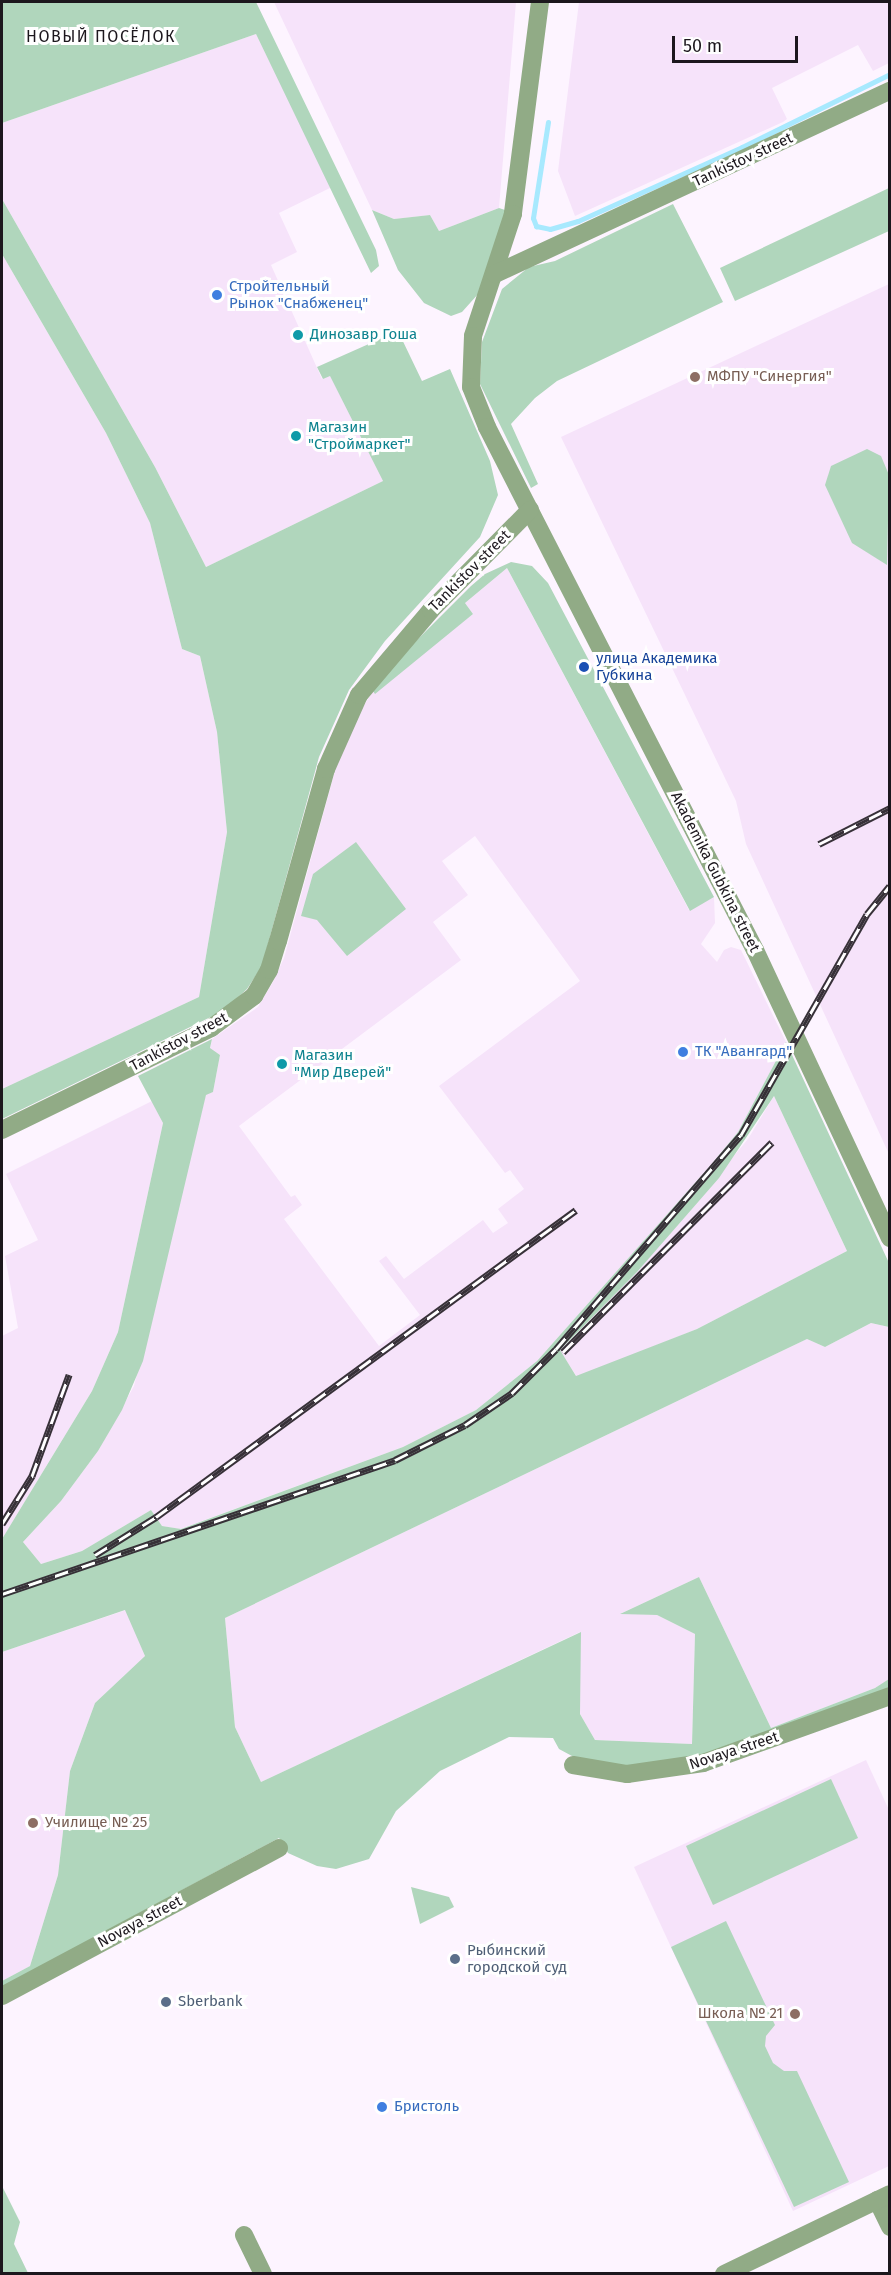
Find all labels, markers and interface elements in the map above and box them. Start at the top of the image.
scale bar [675,24,801,62]
district label: НОВЫЙ ПОСЁЛОК [26,27,176,47]
text: 50 m [683,35,722,57]
street label: Tankistov street [690,129,796,191]
place label: Стройтельный Рынок "Снабженец" [229,277,368,312]
marker: Стройтельный Рынок "Снабженец" [210,288,224,302]
place label: Динозавр Гоша [310,326,417,344]
marker: Динозавр Гоша [291,328,305,342]
place label: МФПУ "Синергия" [707,368,832,386]
marker: МФПУ "Синергия" [688,370,702,384]
place label: Магазин "Строймаркет" [308,418,411,453]
marker: Магазин "Строймаркет" [289,429,303,443]
street label: Tankistov street [426,527,514,615]
place label: улица Академика Губкина [596,649,717,684]
marker: улица Академика Губкина [577,660,591,674]
street label: Akademika Gubkina street [667,789,763,955]
street label: Tankistov street [127,1009,231,1075]
place label: ТК "Авангард" [695,1043,792,1061]
marker: ТК "Авангард" [676,1045,690,1059]
place label: Магазин "Мир Дверей" [294,1046,391,1081]
marker: Магазин "Мир Дверей" [275,1057,289,1071]
street label: Novaya street [687,1728,781,1774]
place label: Училище № 25 [45,1814,147,1832]
marker: Училище № 25 [26,1816,40,1830]
street label: Novaya street [95,1892,185,1952]
place label: Рыбинский городской суд [467,1941,567,1976]
marker: Рыбинский городской суд [448,1952,462,1966]
place label: Sberbank [178,1993,242,2011]
marker: Sberbank [159,1995,173,2009]
place label: Школа № 21 [698,2005,783,2023]
marker: Школа № 21 [788,2007,802,2021]
place label: Бристоль [394,2098,459,2116]
marker: Бристоль [375,2100,389,2114]

